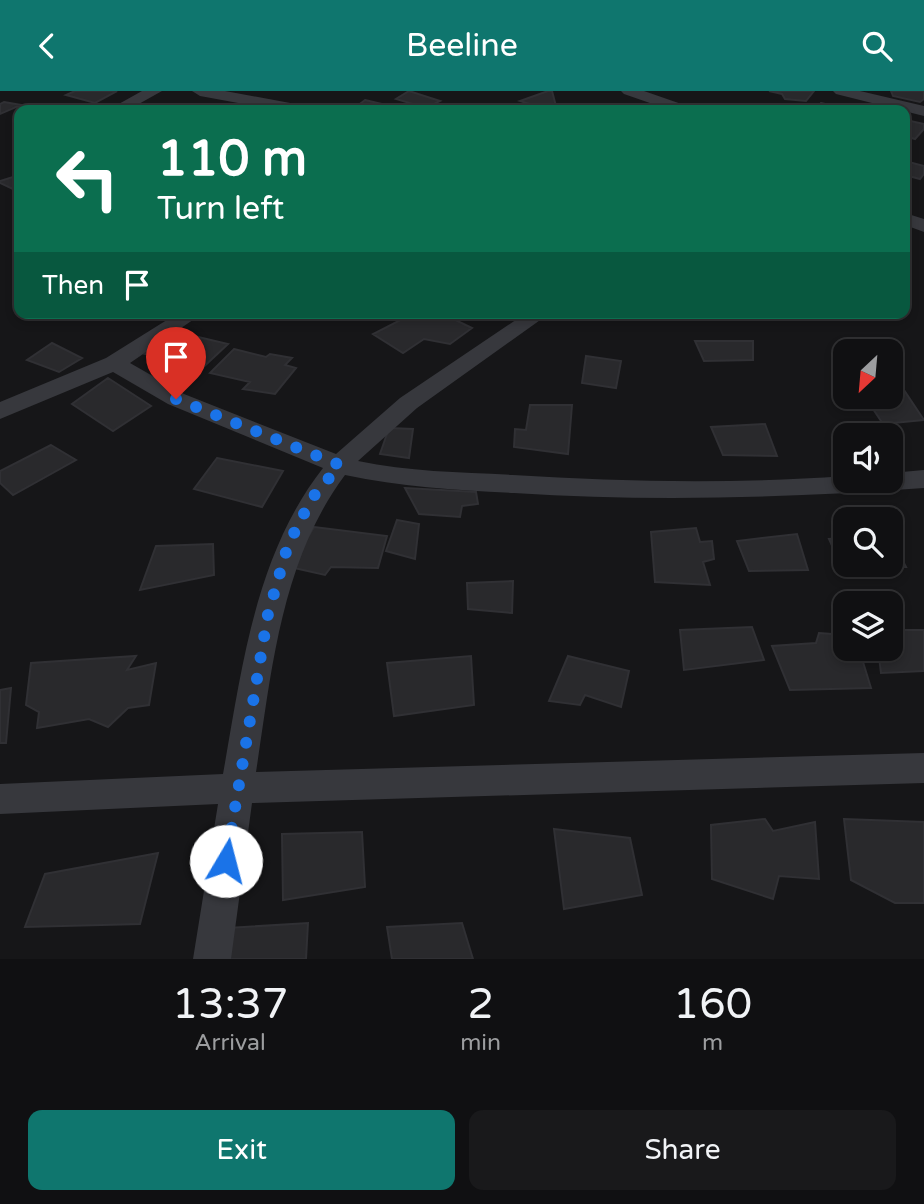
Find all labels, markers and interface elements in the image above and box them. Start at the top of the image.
icon: back [28,27,66,65]
text: Beeline [406,27,518,65]
icon: search [858,27,896,65]
text: 110 m [157,130,307,189]
icon: left [42,133,133,224]
text: Turn left [157,190,284,228]
icon: arrive [118,266,156,304]
text: Then [42,270,104,301]
pin [146,327,206,399]
icon: arrive [157,338,195,376]
north arrow [833,339,903,409]
map controls [833,339,903,661]
button: sound [833,423,903,493]
button: search [833,507,903,577]
button: layers [833,591,903,661]
position arrow [189,824,263,898]
text: 13:37 [172,979,288,1030]
text: 2 [467,979,494,1030]
text: 160 [673,979,752,1030]
text: Arrival [195,1029,266,1057]
text: min [460,1029,501,1057]
text: m [702,1029,723,1057]
button: Exit [28,1110,455,1190]
button: Share [469,1110,896,1190]

